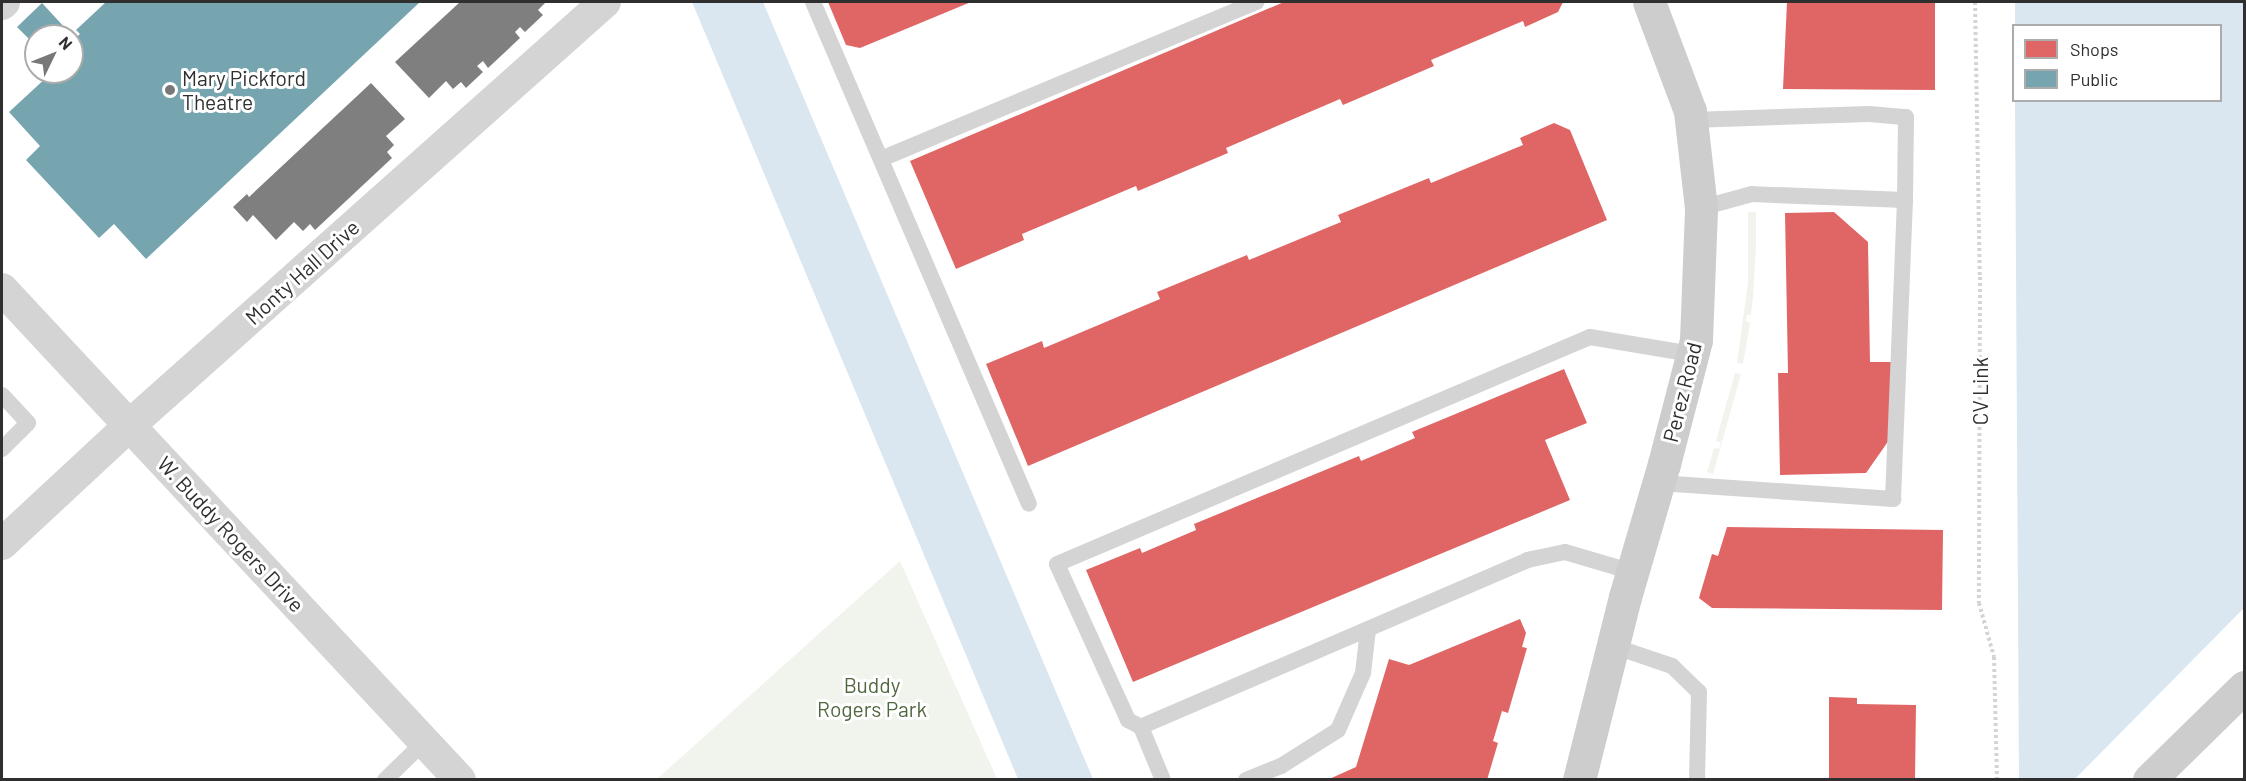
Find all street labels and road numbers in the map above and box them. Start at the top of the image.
street label: Monty Hall Drive [240,214,364,330]
street label: Perez Road [1657,339,1707,445]
street label: CV Link [1967,357,1993,425]
street label: W. Buddy Rogers Drive [152,451,310,617]

